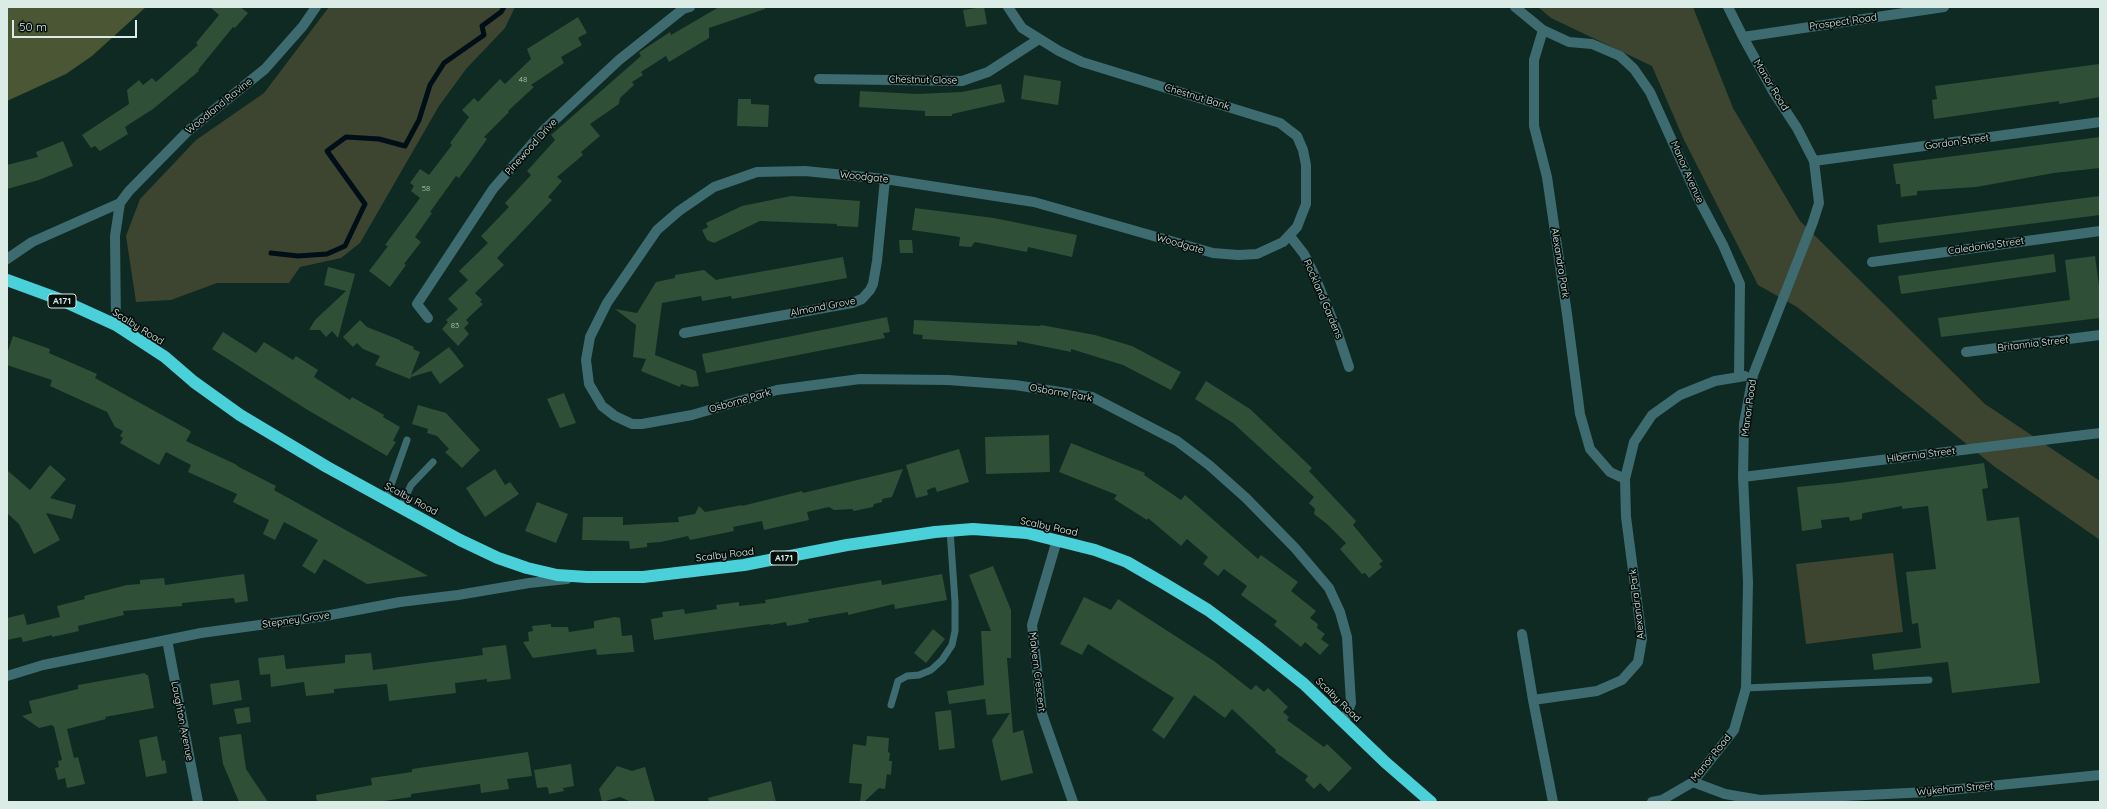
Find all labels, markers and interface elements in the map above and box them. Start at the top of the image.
street label: Prospect Road [1808,11,1878,33]
scale bar [14,12,139,38]
text: 50 m [19,19,47,34]
street label: Manor Road [1751,57,1791,113]
street label: Chestnut Close [889,73,957,87]
street label: Woodland Ravine [183,75,255,137]
house number: 48 [519,75,527,85]
street label: Chestnut Bank [1163,81,1231,113]
street label: Pinewood Drive [502,116,560,178]
street label: Gordon Street [1924,132,1990,152]
street label: Manor Avenue [1668,139,1706,205]
street label: Woodgate [839,168,889,186]
house number: 58 [422,184,430,194]
street label: Alexandra Park [1549,227,1571,299]
street label: Woodgate [1155,231,1205,257]
street label: Caledonia Street [1947,235,2025,257]
street label: Rockland Gardens [1301,258,1345,340]
road number: A171 [48,294,76,308]
street label: Almond Grove [789,295,857,319]
street label: Scalby Road [110,306,166,348]
house number: 83 [451,321,459,331]
street label: Britannia Street [1997,334,2069,354]
street label: Manor Road [1739,379,1759,437]
street label: Osborne Park [1029,382,1093,404]
street label: Osborne Park [708,386,772,416]
street label: Hibernia Street [1886,445,1956,465]
street label: Scalby Road [382,480,440,518]
street label: Scalby Road [1019,515,1079,539]
street label: Scalby Road [695,545,755,565]
road number: A171 [770,551,798,565]
street label: Alexandra Park [1627,568,1647,640]
street label: Stepney Grove [262,609,330,631]
street label: Malvern Crescent [1026,632,1048,712]
street label: Scalby Road [1313,675,1363,725]
street label: Laughton Avenue [168,680,196,762]
street label: Manor Road [1688,732,1734,784]
street label: Wykeham Street [1916,780,1994,798]

